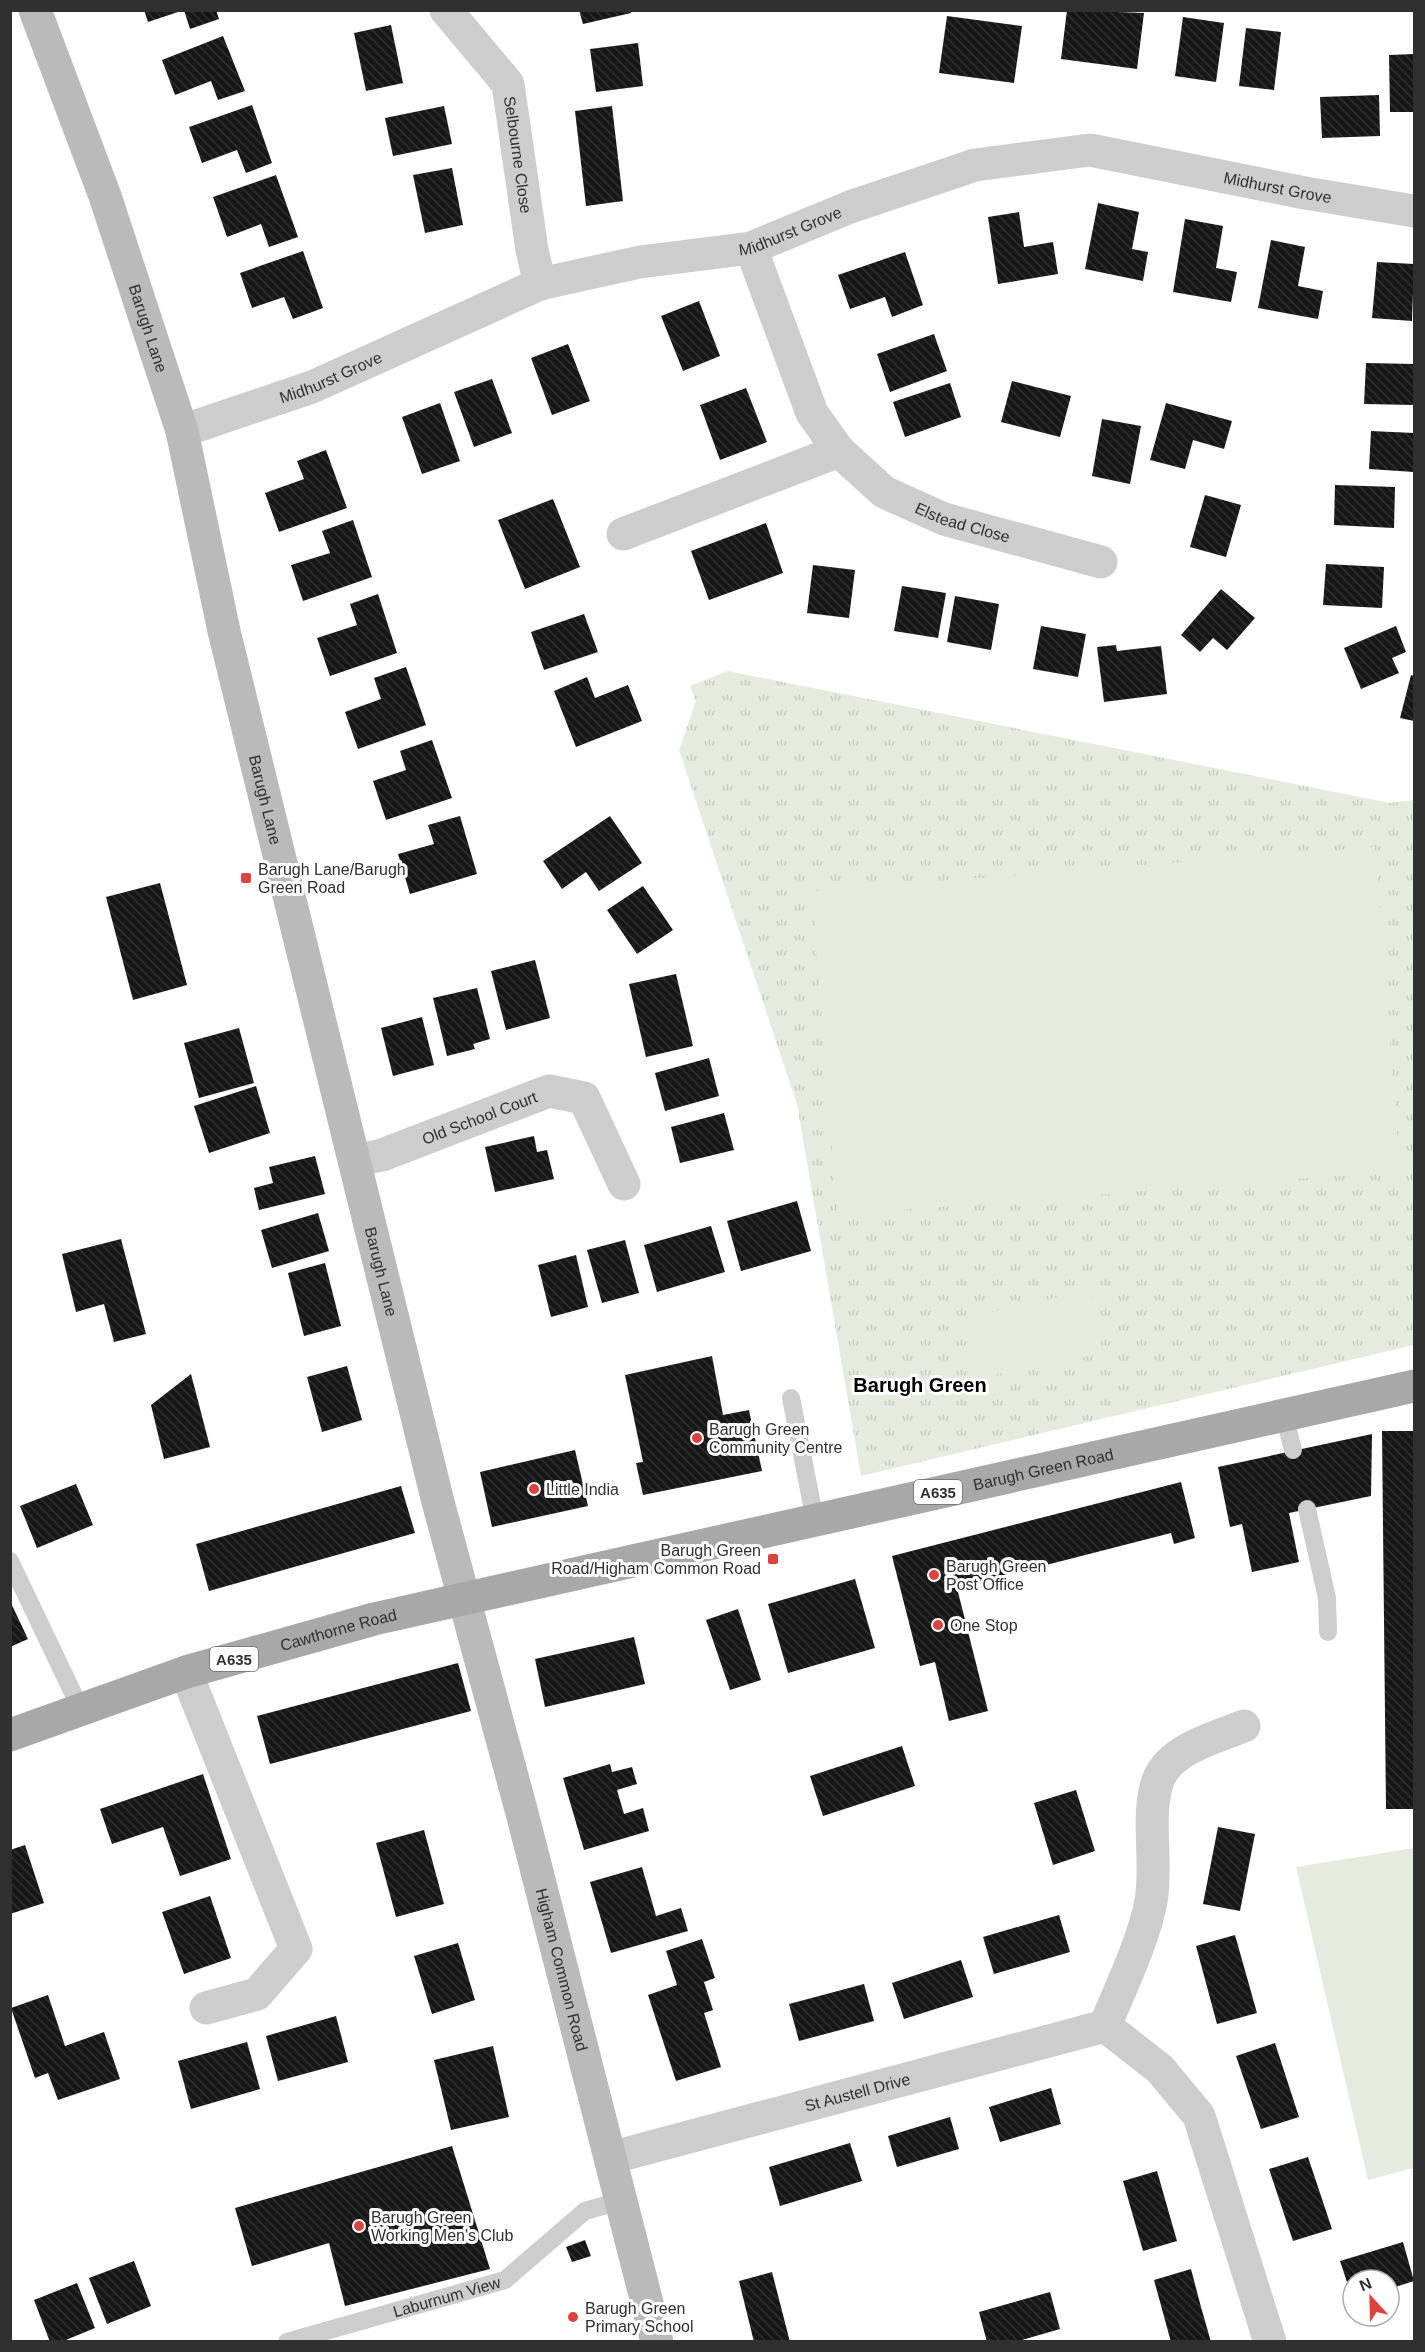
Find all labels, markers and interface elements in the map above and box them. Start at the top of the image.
street label: Selbourne Close [501,95,535,215]
street label: Midhurst Grove [1222,168,1333,206]
street label: Midhurst Grove [738,203,844,258]
street label: Barugh Lane [126,282,171,375]
street label: Midhurst Grove [277,348,384,406]
street label: Elstead Close [913,499,1012,545]
street label: Barugh Lane [246,753,285,846]
place label: Barugh Lane/Barugh Green Road [258,861,406,896]
marker: Barugh Lane/Barugh Green Road [239,871,253,885]
street label: Old School Court [419,1088,540,1147]
street label: Barugh Lane [362,1225,401,1318]
district label: Barugh Green [853,1374,987,1396]
place label: Barugh Green Community Centre [709,1421,842,1456]
marker: Barugh Green Community Centre [690,1431,704,1445]
street label: Barugh Green Road [971,1445,1115,1493]
road number: A635 [914,1480,962,1504]
place label: Little India [546,1481,619,1498]
marker: Little India [527,1482,541,1496]
place label: Barugh Green Road/Higham Common Road [551,1542,761,1577]
marker: Barugh Green Road/Higham Common Road [766,1552,780,1566]
place label: Barugh Green Post Office [946,1558,1047,1593]
marker: Barugh Green Post Office [927,1568,941,1582]
street label: Cawthorne Road [278,1606,398,1654]
place label: One Stop [950,1617,1018,1634]
marker: One Stop [931,1618,945,1632]
road number: A635 [210,1647,258,1671]
street label: Higham Common Road [533,1886,591,2053]
street label: St Austell Drive [803,2070,912,2114]
place label: Barugh Green Working Men's Club [371,2209,513,2244]
marker: Barugh Green Working Men's Club [352,2219,366,2233]
north arrow [1341,2268,1401,2328]
street label: Laburnum View [391,2273,503,2320]
text: N [1357,2275,1374,2295]
place label: Barugh Green Primary School [585,2300,693,2335]
marker: Barugh Green Primary School [566,2310,580,2324]

